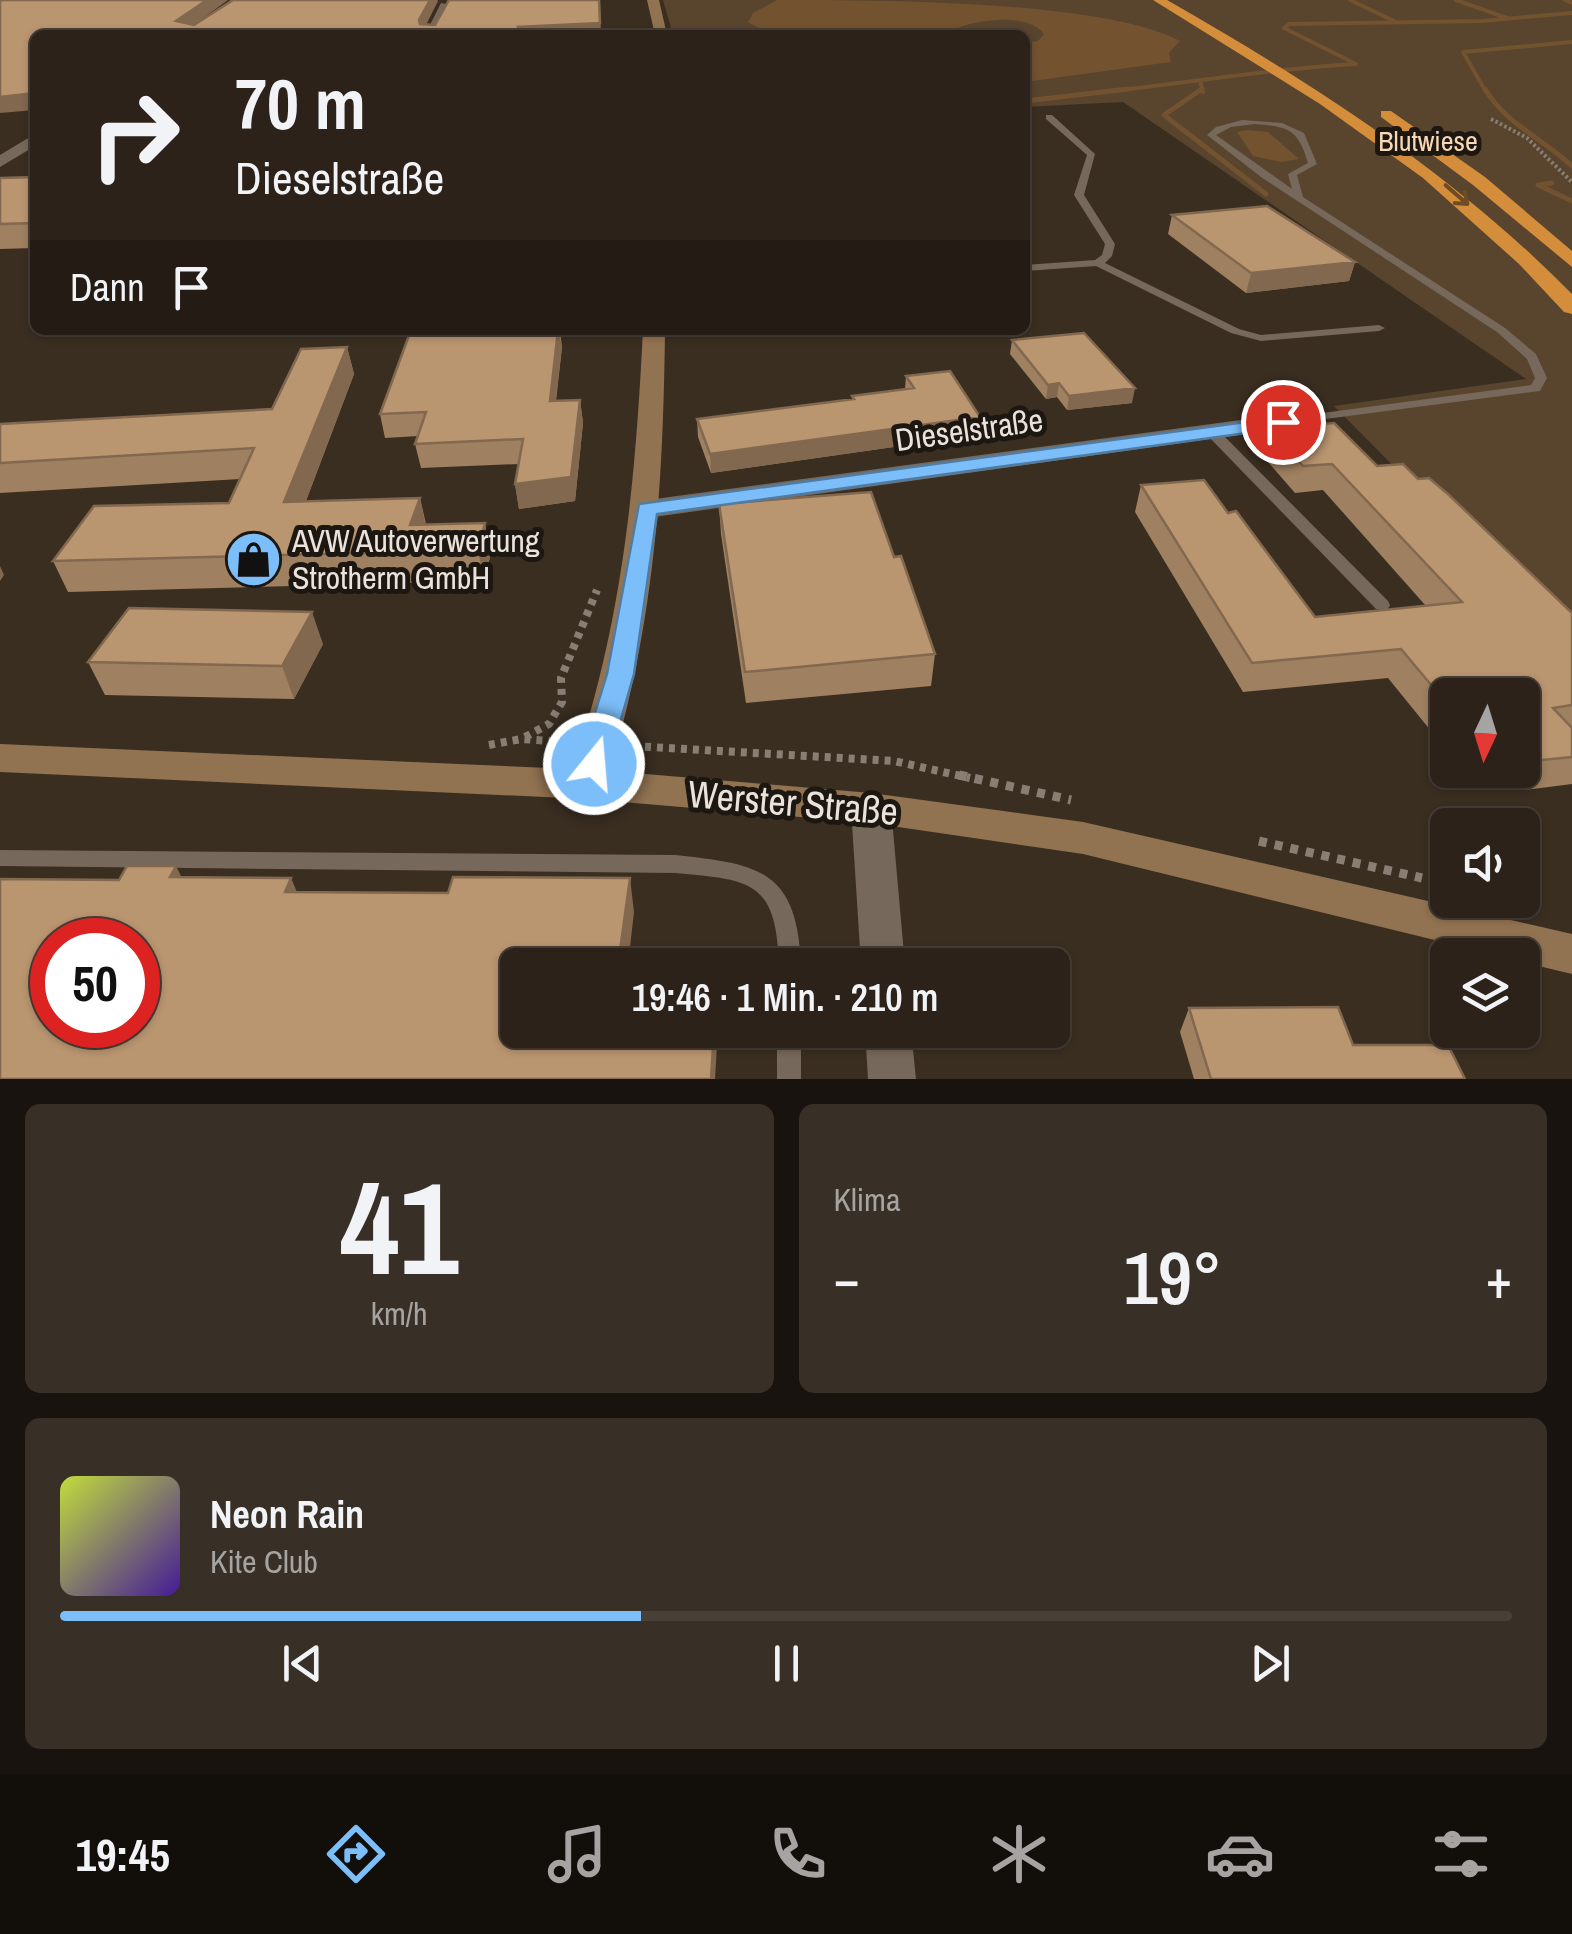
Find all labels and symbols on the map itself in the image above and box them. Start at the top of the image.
park label: Blutwiese [1378,122,1478,160]
one-way arrow [1444,184,1470,206]
pin [1241,380,1326,465]
street label: Dieselstraße [892,398,1046,461]
place label: AVW Autoverwertung Strotherm GmbH [291,519,540,599]
shop icon: AVW Autoverwertung Strotherm GmbH [223,529,283,589]
north arrow [1430,678,1540,788]
position arrow [542,712,646,816]
street label: Werster Straße [686,768,900,837]
speed limit sign: 50 [30,918,160,1048]

